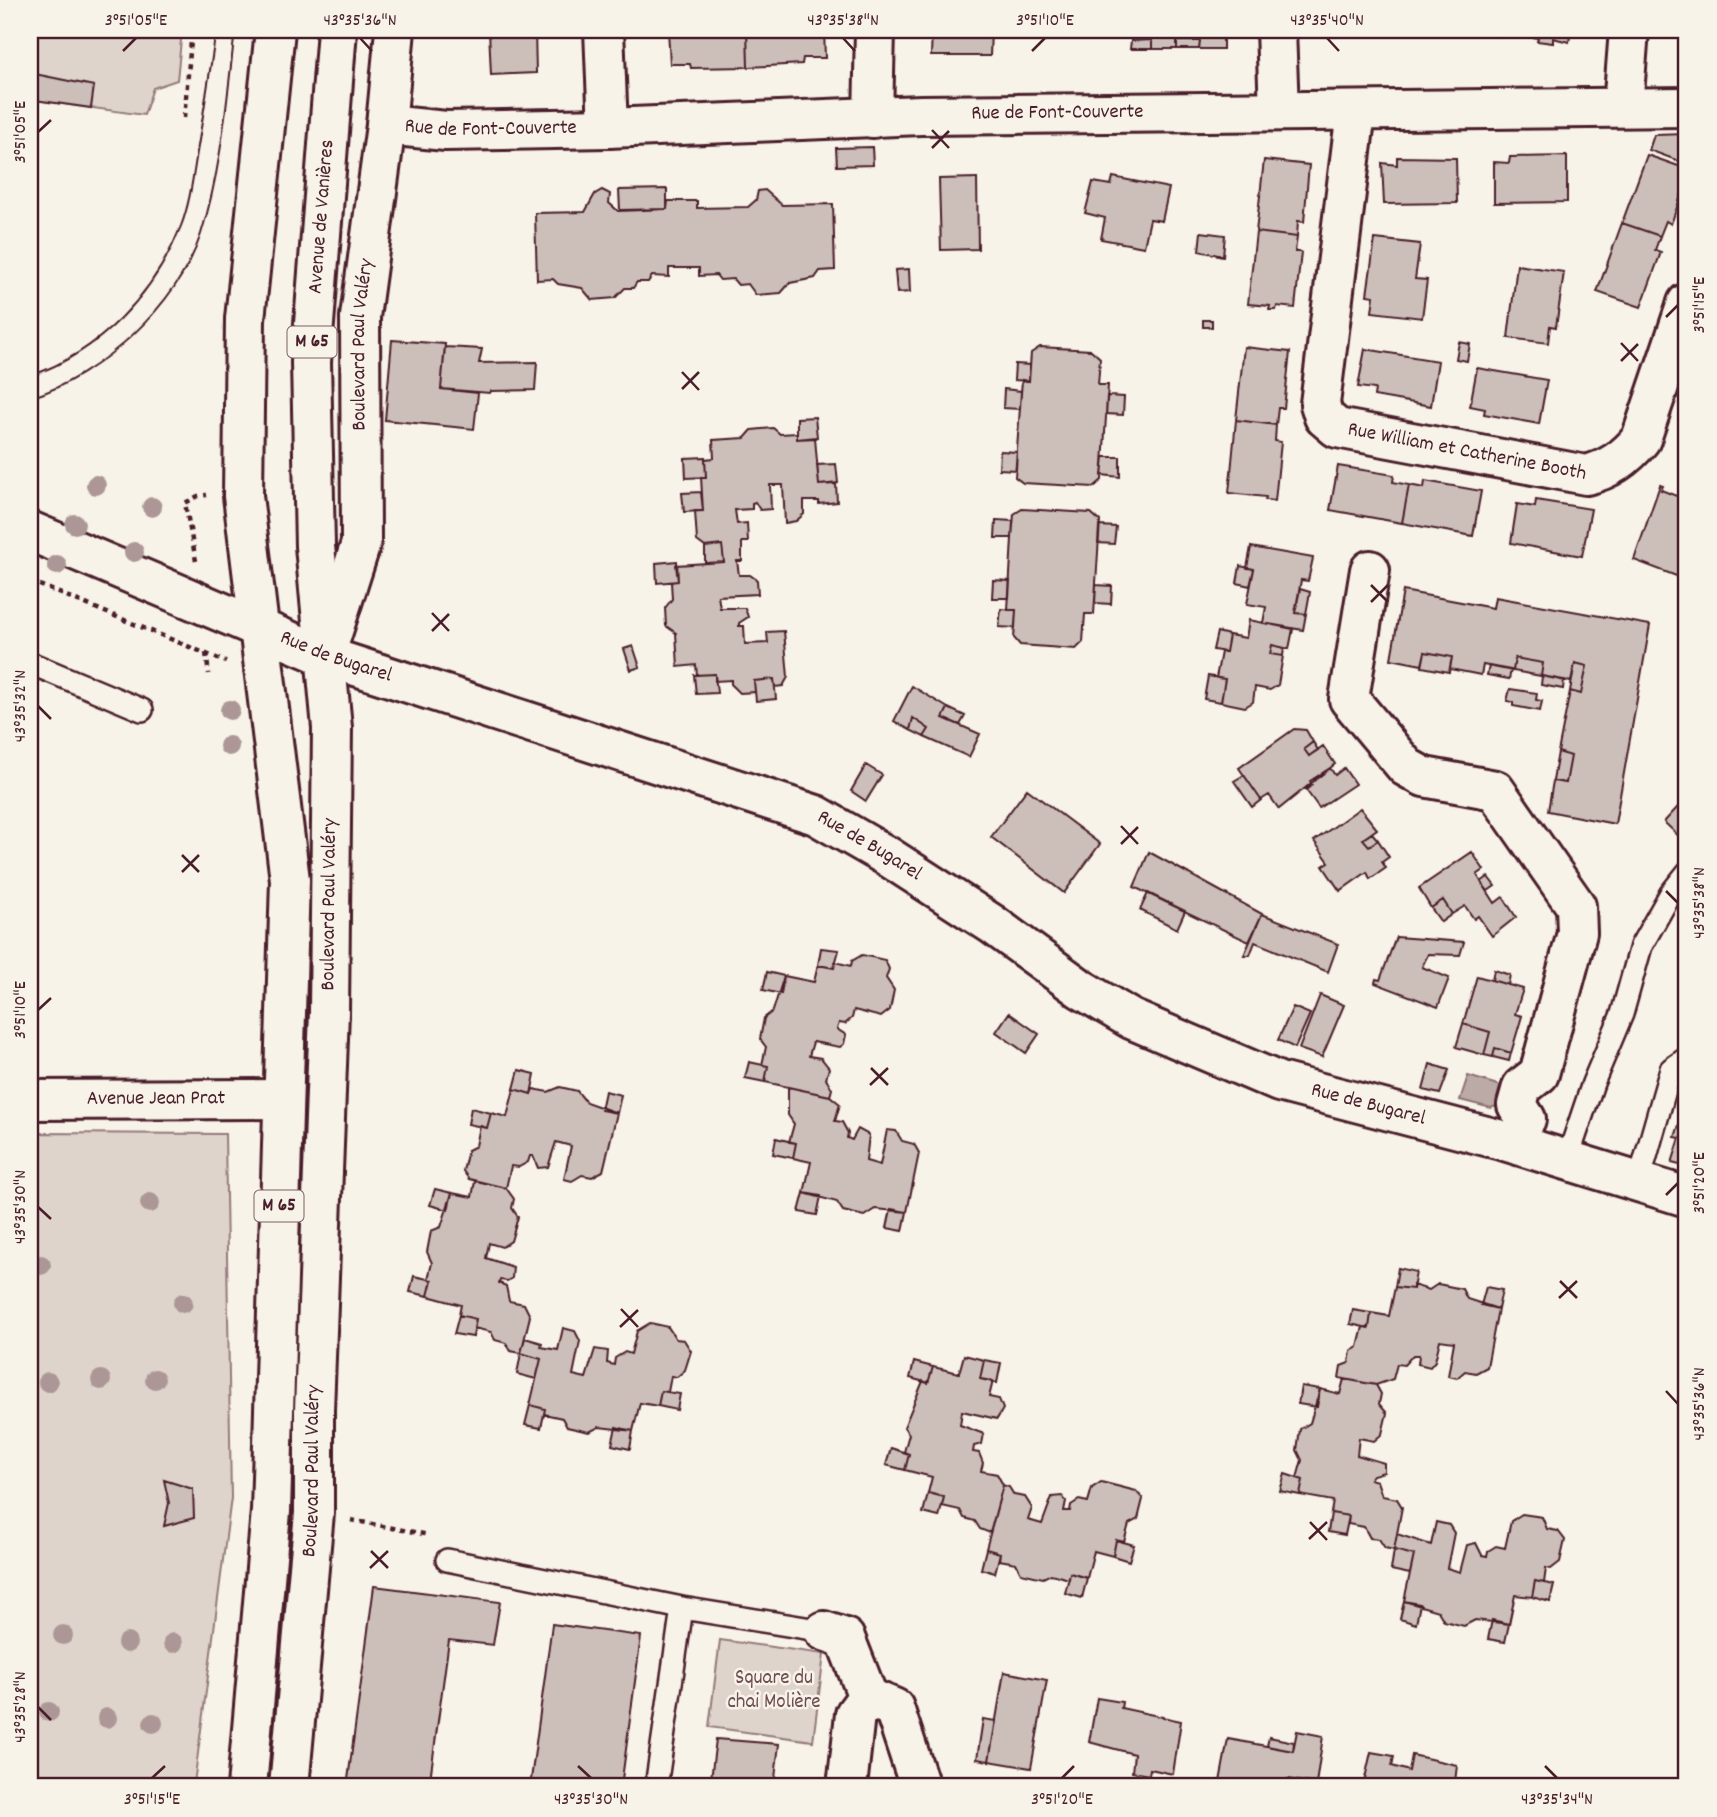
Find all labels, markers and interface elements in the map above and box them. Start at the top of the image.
text: 3°51'05"E [105,9,167,34]
text: 43°35'36"N [323,9,397,34]
text: 43°35'38"N [807,9,879,34]
text: 3°51'10"E [1016,9,1074,34]
text: 43°35'40"N [1290,9,1364,34]
street label: Rue de Font-Couverte [971,98,1144,129]
text: 3°51'05"E [9,101,34,163]
street label: Rue de Font-Couverte [403,112,577,146]
street label: Avenue de Vanières [301,138,343,295]
street label: Boulevard Paul Valéry [345,256,383,431]
text: 3°51'15"E [1688,277,1713,333]
road number: M 65 [288,326,336,358]
street label: Rue William et Catherine Booth [1345,415,1589,490]
street label: Rue de Bugarel [275,623,396,692]
text: 43°35'32"N [9,670,34,742]
street label: Rue de Bugarel [811,803,927,889]
street label: Boulevard Paul Valéry [314,818,346,991]
text: 43°35'38"N [1688,867,1713,939]
text: 3°51'10"E [9,981,34,1039]
street label: Rue de Bugarel [1307,1076,1429,1135]
street label: Avenue Jean Prat [87,1084,226,1115]
text: 3°51'20"E [1688,1152,1713,1214]
text: 43°35'30"N [9,1170,34,1244]
road number: M 65 [254,1190,304,1222]
text: 43°35'36"N [1688,1367,1713,1441]
street label: Boulevard Paul Valéry [295,1384,330,1558]
park label: Square du chai Molière [727,1664,821,1718]
text: 43°35'28"N [9,1671,34,1743]
text: 3°51'15"E [124,1788,180,1813]
text: 43°35'30"N [554,1788,628,1813]
text: 3°51'20"E [1031,1788,1093,1813]
text: 43°35'34"N [1521,1788,1593,1813]

